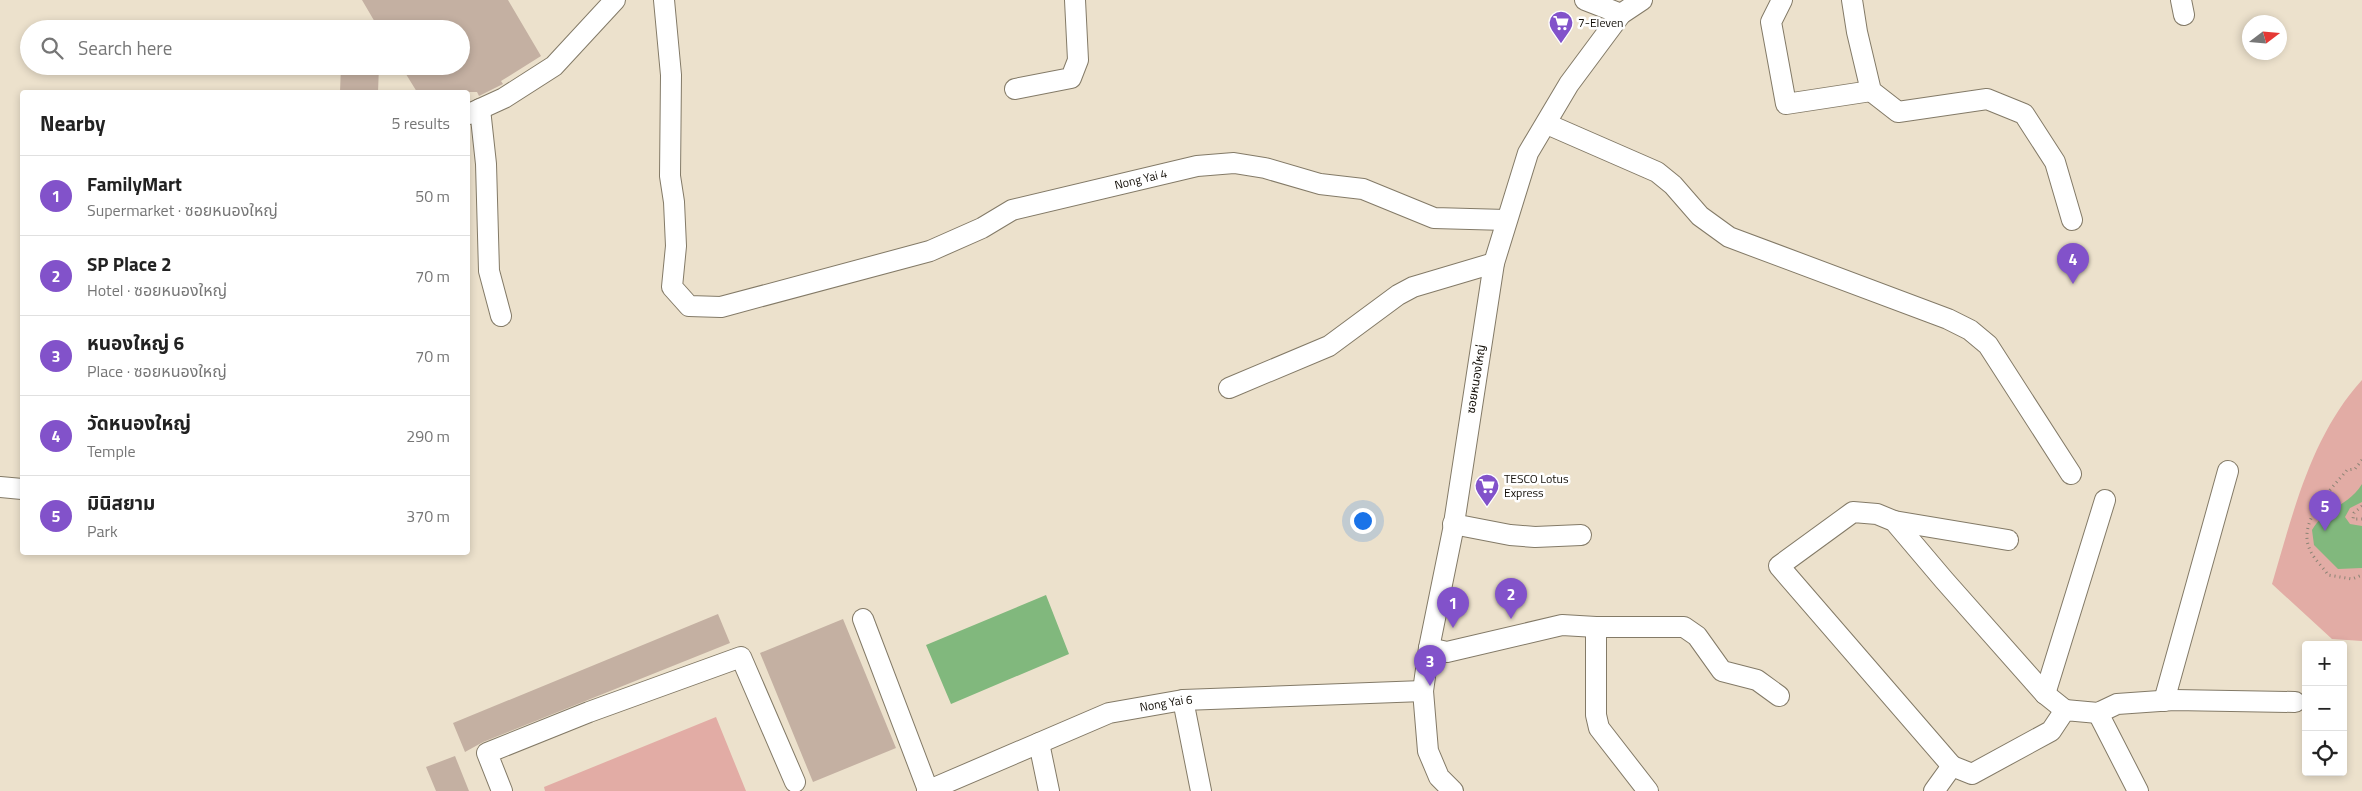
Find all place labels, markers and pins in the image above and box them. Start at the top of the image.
supermarket icon: 7-Eleven [1548,10,1574,44]
place label: 7-Eleven [1578,13,1624,32]
pin: 4 [2057,243,2089,284]
place label: TESCO Lotus Express [1504,469,1569,502]
supermarket icon: TESCO Lotus Express [1474,473,1500,507]
pin: 5 [2309,490,2341,531]
pin: 2 [1495,578,1527,619]
pin: 1 [1437,587,1469,628]
pin: 3 [1414,645,1446,686]

